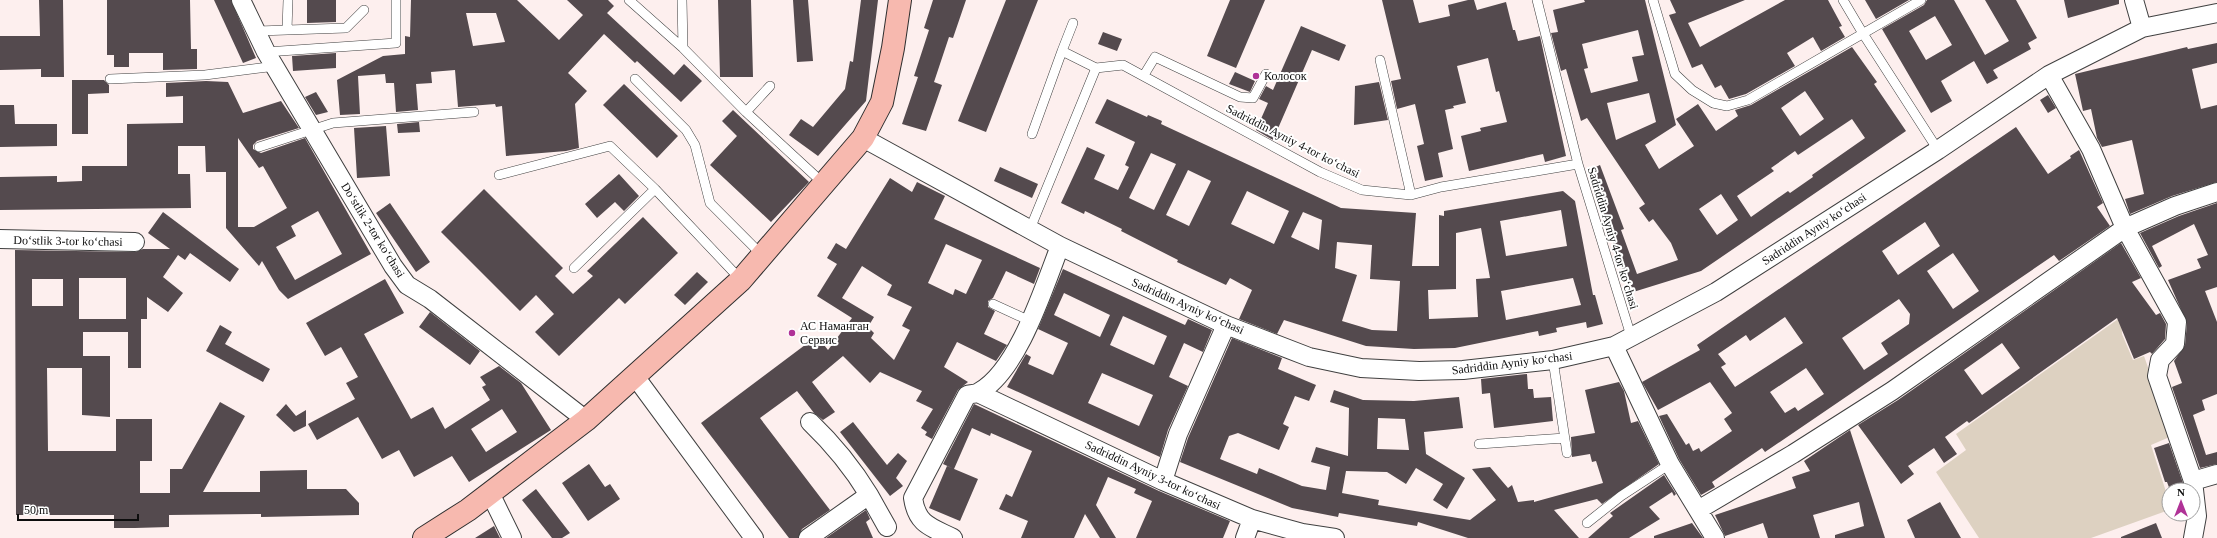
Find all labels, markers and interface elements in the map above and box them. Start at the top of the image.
place label: Колосок [1264,69,1307,83]
marker: Колосок [1251,71,1261,81]
street label: Sadriddin Ayniy 4-tor koʻchasi [1224,101,1363,181]
street label: Sadriddin Ayniy 4-tor koʻchasi [1585,165,1642,311]
street label: Doʻstlik 2-tor koʻchasi [338,180,408,281]
street label: Sadriddin Ayniy koʻchasi [1759,190,1869,268]
street label: Doʻstlik 3-tor koʻchasi [13,233,123,249]
street label: Sadriddin Ayniy koʻchasi [1130,275,1247,337]
place label: АС Наманган Сервис [800,319,870,347]
marker: АС Наманган Сервис [787,328,797,338]
street label: Sadriddin Ayniy koʻchasi [1451,349,1574,377]
street label: Sadriddin Ayniy 3-tor koʻchasi [1083,437,1224,513]
north arrow [2161,482,2201,522]
text: N [2177,486,2185,498]
scale bar [18,496,138,522]
text: 50 m [24,503,49,517]

